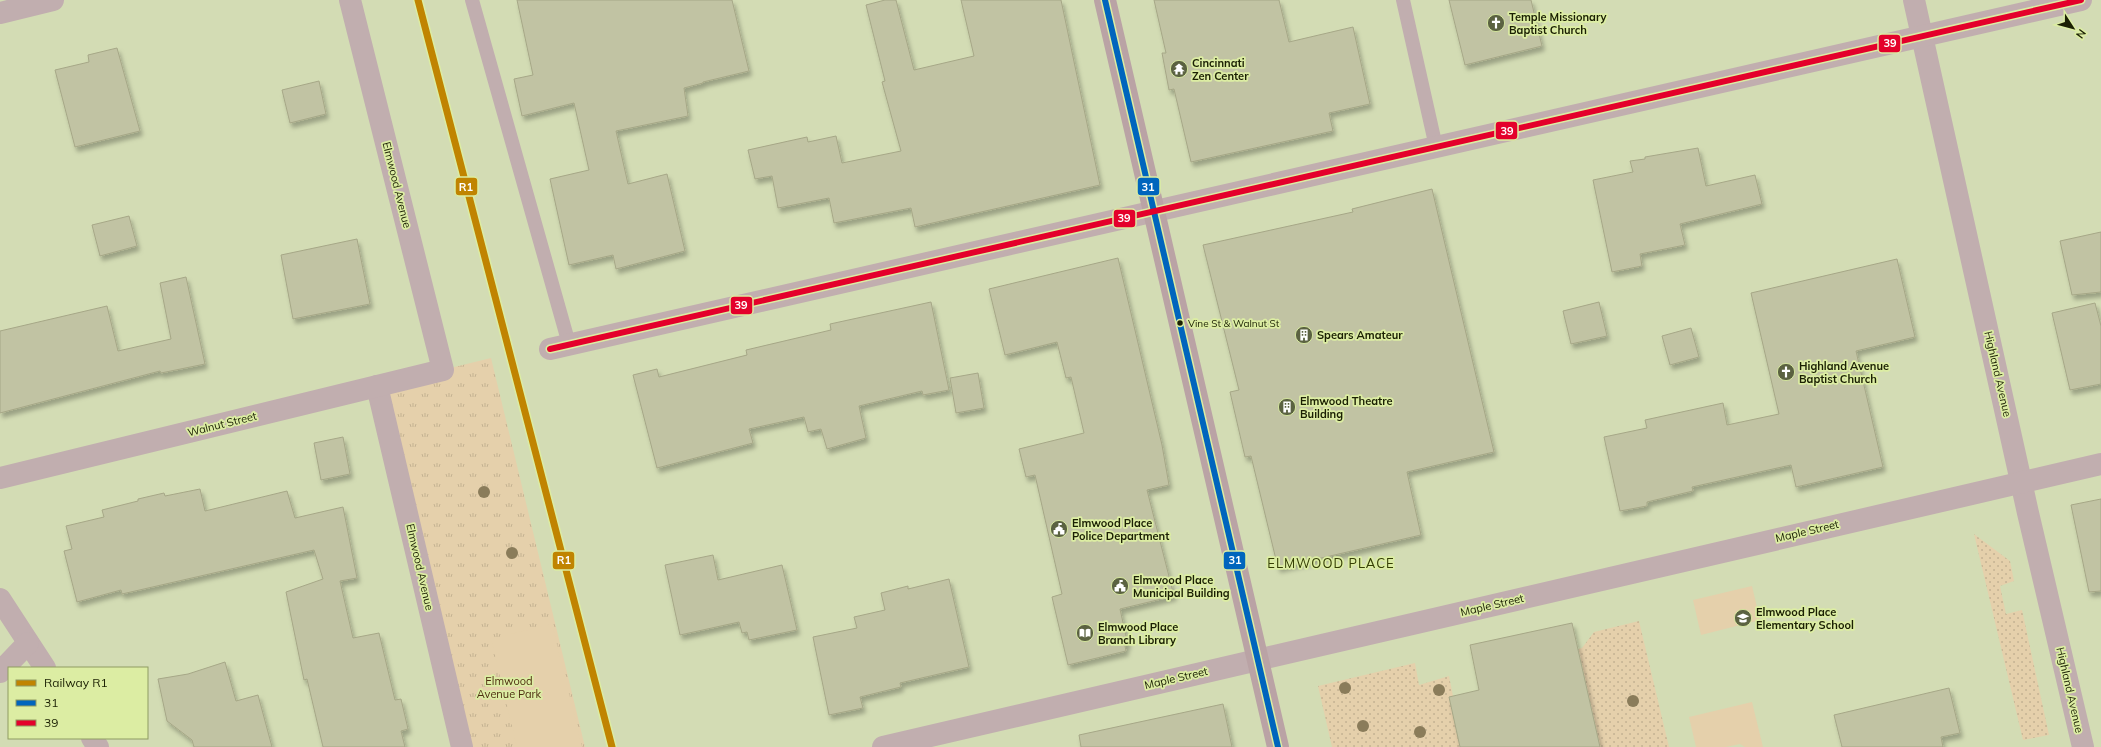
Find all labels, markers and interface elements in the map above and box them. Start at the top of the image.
north arrow [2053,8,2093,48]
place label: Temple Missionary Baptist Church [1509,10,1607,37]
church icon: Temple Missionary Baptist Church [1486,13,1506,33]
text: N [2073,26,2089,41]
line badge: 39 [1878,34,1901,53]
text: 39 [1883,36,1897,50]
place label: Cincinnati Zen Center [1192,56,1249,83]
temple icon: Cincinnati Zen Center [1169,59,1189,79]
line badge: 39 [1495,121,1518,140]
text: 39 [1500,124,1514,138]
street label: Elmwood Avenue [380,140,415,230]
line badge: R1 [455,177,478,196]
line badge: 31 [1137,177,1160,196]
text: R1 [459,180,474,194]
text: 31 [1141,180,1155,194]
line badge: 39 [1113,209,1136,228]
text: 39 [1117,211,1131,225]
line badge: 39 [730,296,753,315]
text: 39 [734,298,748,312]
place label: Vine St & Walnut St [1188,317,1280,330]
marker: Vine St & Walnut St [1175,318,1185,328]
building icon: Spears Amateur [1294,325,1314,345]
place label: Spears Amateur [1317,328,1403,342]
street label: Highland Avenue [1981,330,2015,418]
place label: Highland Avenue Baptist Church [1799,359,1889,386]
church icon: Highland Avenue Baptist Church [1776,362,1796,382]
place label: Elmwood Theatre Building [1300,394,1392,421]
building icon: Elmwood Theatre Building [1277,397,1297,417]
street label: Walnut Street [186,409,258,439]
place label: Elmwood Place Police Department [1072,516,1169,543]
street label: Maple Street [1774,517,1840,545]
public building icon: Elmwood Place Police Department [1049,519,1069,539]
street label: Elmwood Avenue [403,522,437,612]
line badge: R1 [552,551,575,570]
line badge: 31 [1223,551,1246,570]
text: R1 [557,553,572,567]
text: 31 [1228,553,1242,567]
district label: ELMWOOD PLACE [1267,555,1395,571]
place label: Elmwood Place Municipal Building [1133,573,1230,600]
public building icon: Elmwood Place Municipal Building [1110,576,1130,596]
street label: Maple Street [1459,591,1525,619]
place label: Elmwood Place Elementary School [1756,605,1854,632]
school or university icon: Elmwood Place Elementary School [1733,608,1753,628]
place label: Elmwood Place Branch Library [1098,620,1178,647]
library icon: Elmwood Place Branch Library [1075,623,1095,643]
street label: Highland Avenue [2053,646,2087,734]
street label: Maple Street [1143,664,1209,692]
legend [8,667,148,739]
park label: Elmwood Avenue Park [477,674,542,701]
text: Railway R1 [44,675,108,690]
text: 31 [44,695,58,710]
text: 39 [44,715,58,730]

